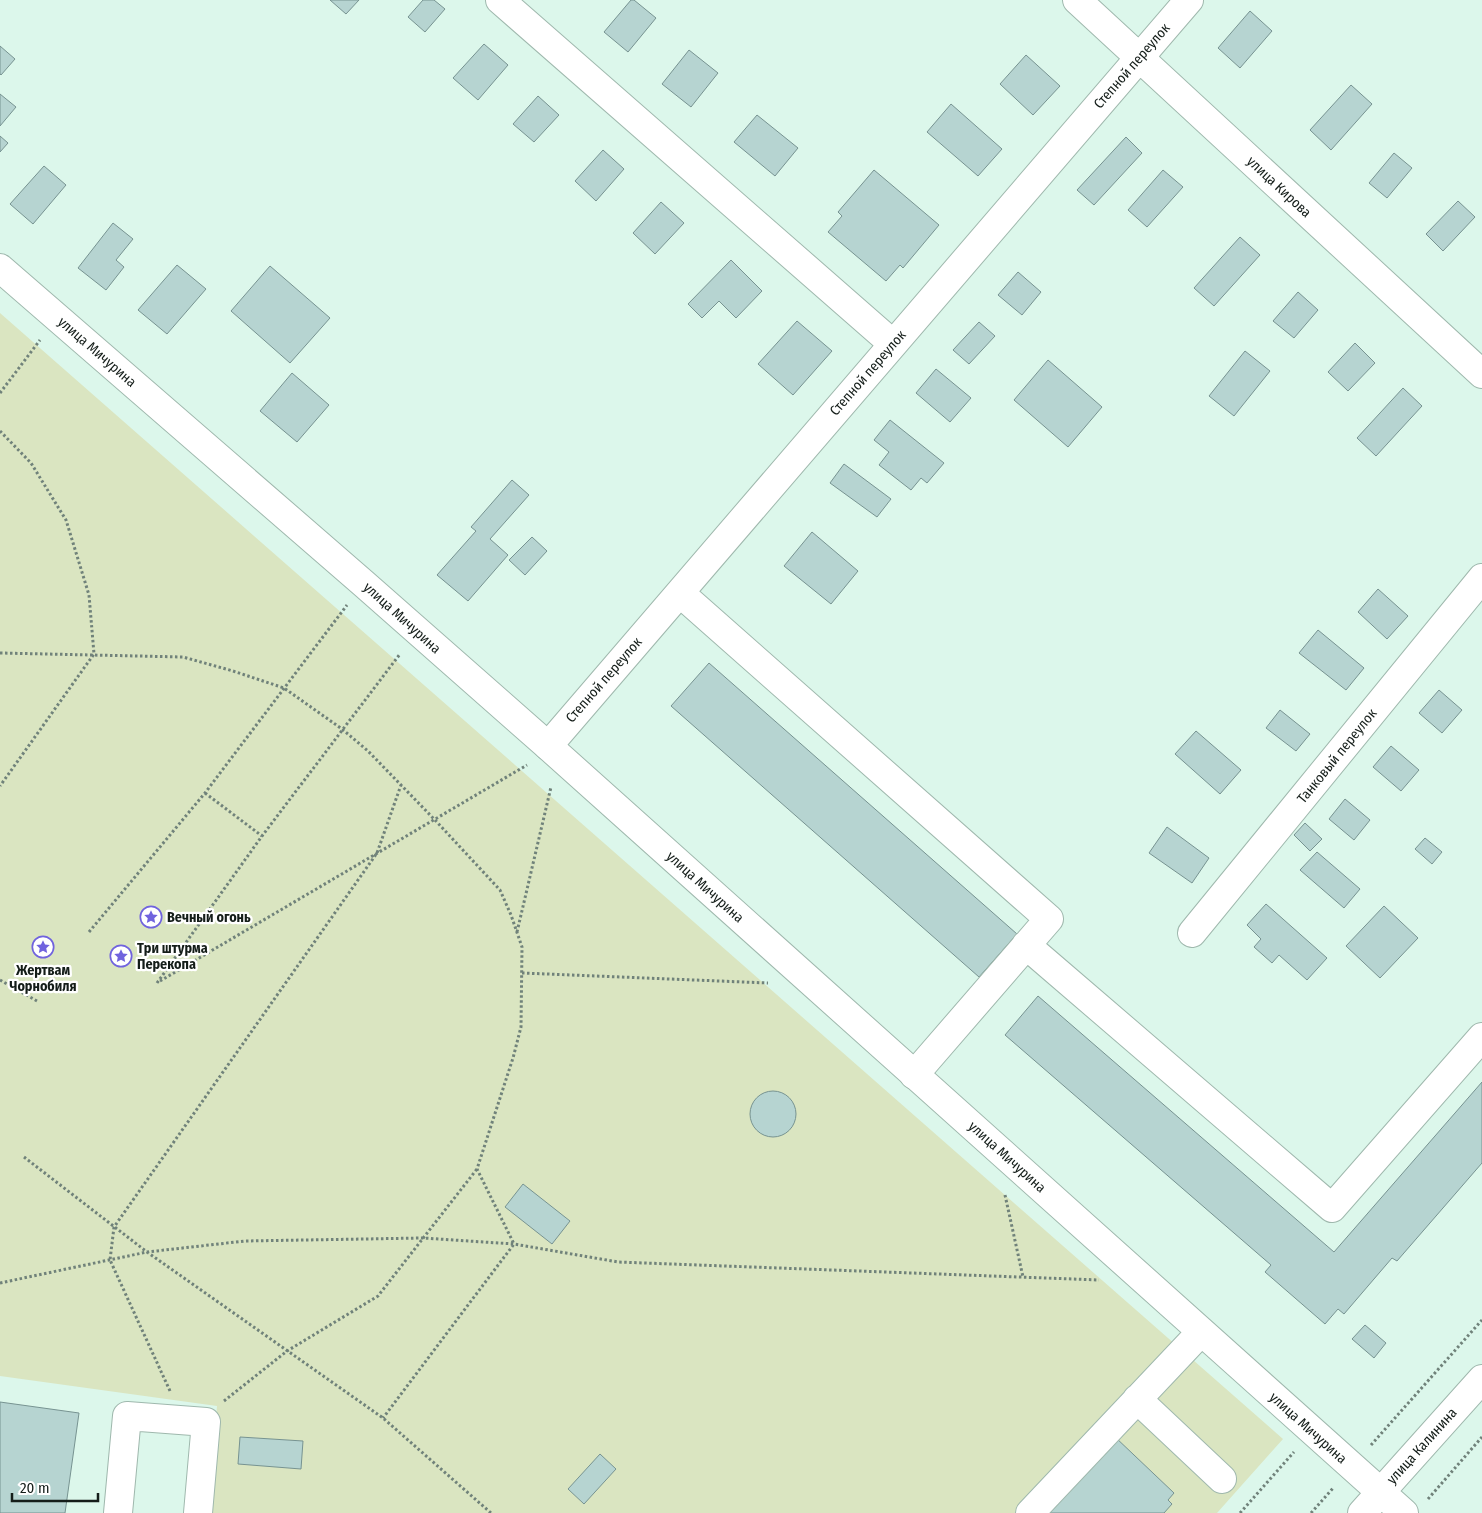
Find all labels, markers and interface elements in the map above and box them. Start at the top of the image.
street label: Степной переулок [1090,20,1174,112]
street label: улица Кирова [1243,153,1315,221]
street label: улица Мичурина [54,313,140,391]
street label: Степной переулок [826,327,910,419]
street label: улица Мичурина [360,579,444,657]
street label: Степной переулок [562,634,646,726]
street label: Танковый переулок [1294,705,1381,807]
street label: улица Мичурина [663,848,747,926]
place icon: Вечный огонь [139,905,163,929]
place label: Вечный огонь [167,909,251,926]
place icon: Жертвам Чорнобиля [31,935,55,959]
place label: Три штурма Перекопа [137,940,208,973]
place icon: Три штурма Перекопа [109,944,133,968]
place label: Жертвам Чорнобиля [10,962,76,995]
street label: улица Мичурина [965,1118,1049,1196]
street label: улица Мичурина [1266,1389,1350,1467]
street label: улица Калинина [1383,1404,1461,1488]
scale bar [12,1470,99,1502]
text: 20 m [20,1479,50,1497]

